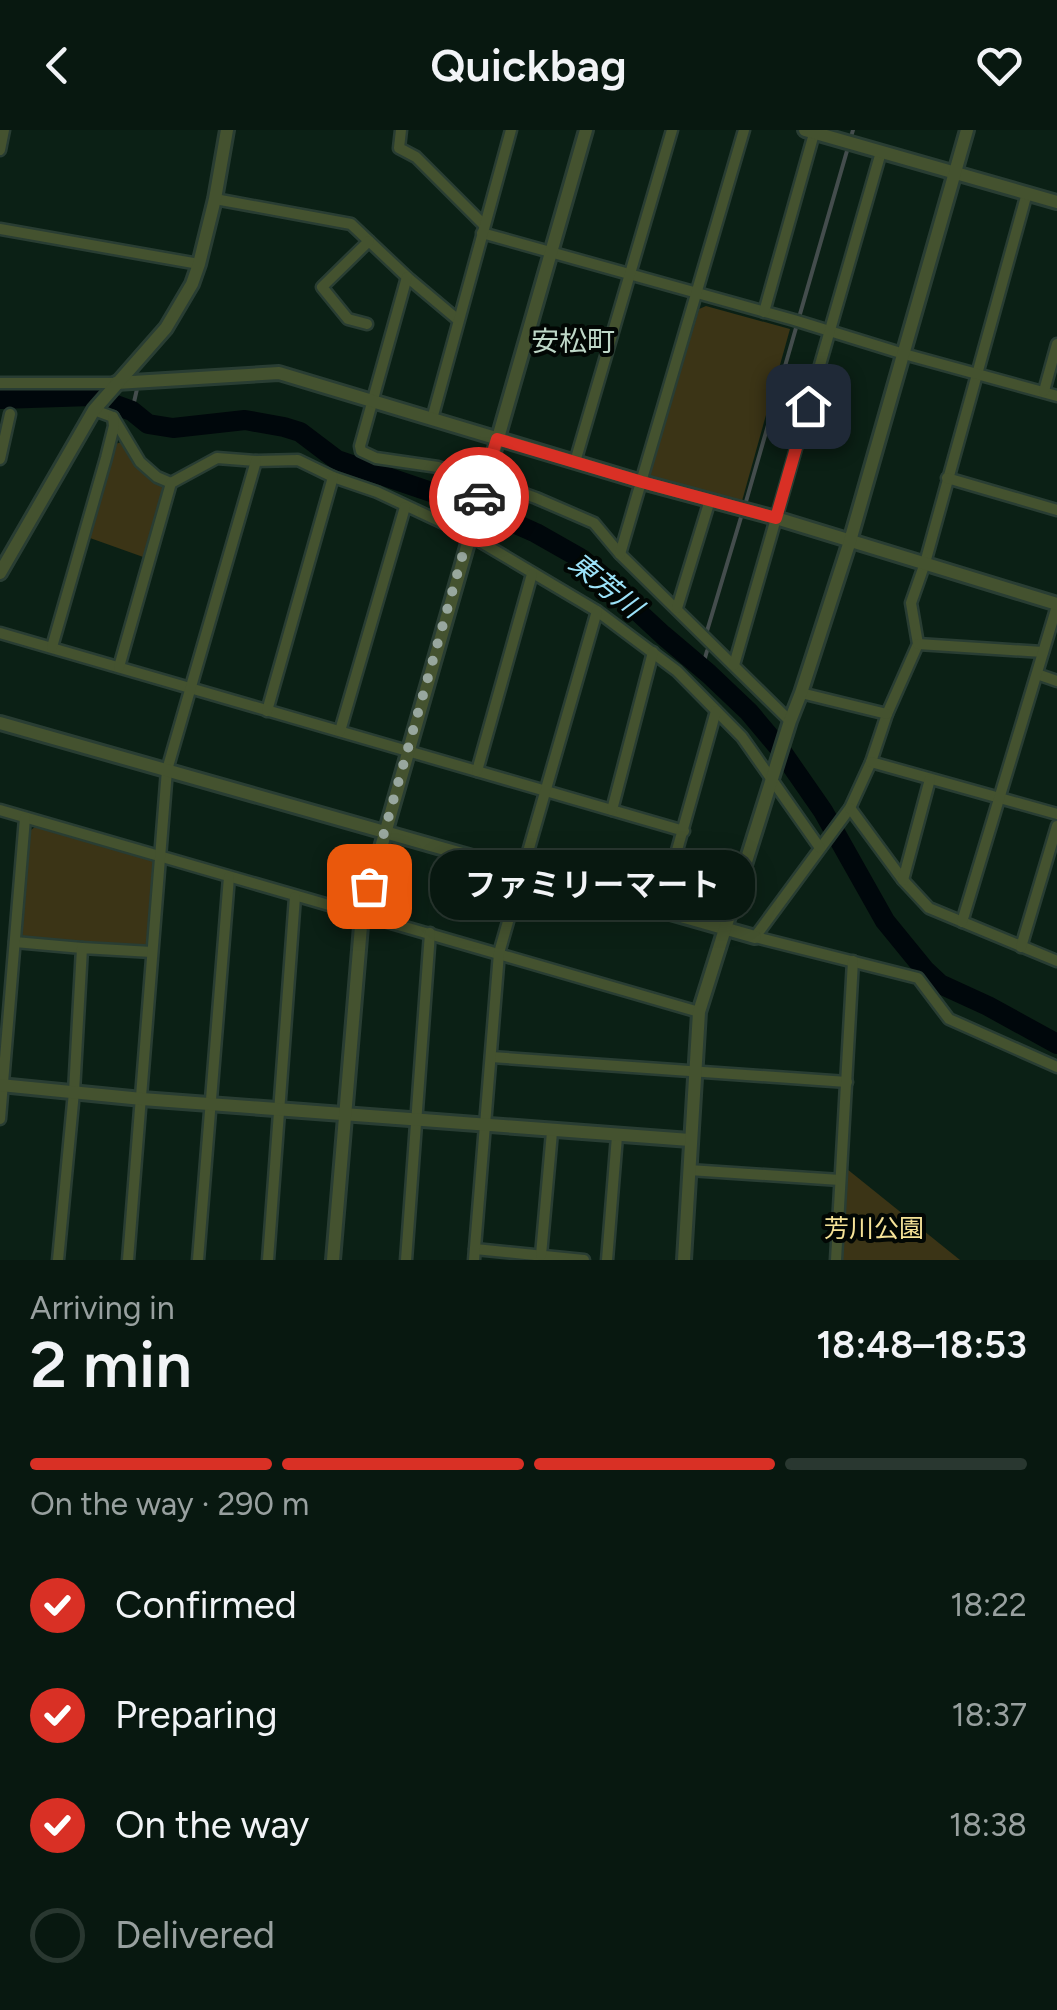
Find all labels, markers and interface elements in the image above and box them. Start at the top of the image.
icon: back [30,38,85,93]
text: Quickbag [430,38,627,92]
icon: heart [972,38,1027,93]
district label: 安松町 [531,324,615,358]
pin [766,364,851,449]
icon: home [781,379,836,434]
courier [429,447,529,547]
icon: car [452,470,507,525]
water label: 東芳川 [563,545,652,627]
pin [327,844,412,929]
callout: ファミリーマート [429,851,754,921]
icon: bag [342,859,397,914]
text: ファミリーマート [464,866,721,904]
park label: 芳川公園 [824,1213,924,1243]
text: Arriving in [30,1289,175,1327]
text: 18:48–18:53 [816,1322,1027,1368]
text: 2 min [30,1325,192,1403]
text: On the way · 290 m [30,1485,309,1523]
icon: check [30,1578,85,1633]
text: Confirmed [115,1582,297,1628]
text: 18:22 [950,1586,1027,1624]
icon: check [30,1688,85,1743]
text: Preparing [115,1692,277,1738]
text: 18:37 [951,1696,1027,1734]
icon: check [30,1798,85,1853]
text: On the way [115,1802,309,1848]
text: 18:38 [949,1806,1027,1844]
text: Delivered [115,1912,275,1958]

